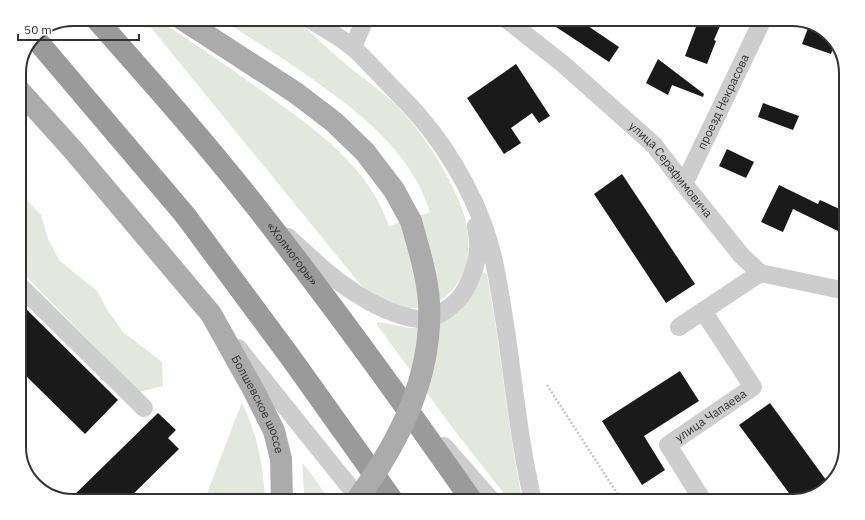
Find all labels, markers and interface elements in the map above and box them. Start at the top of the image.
scale bar [18,16,139,42]
text: 50 m [24,22,52,37]
street label: проезд Некрасова [694,51,752,152]
street label: улица Серафимовича [626,118,716,221]
street label: «Холмогоры» [264,219,321,288]
street label: Болшевское шоссе [228,352,287,455]
street label: улица Чапаева [672,385,750,445]

